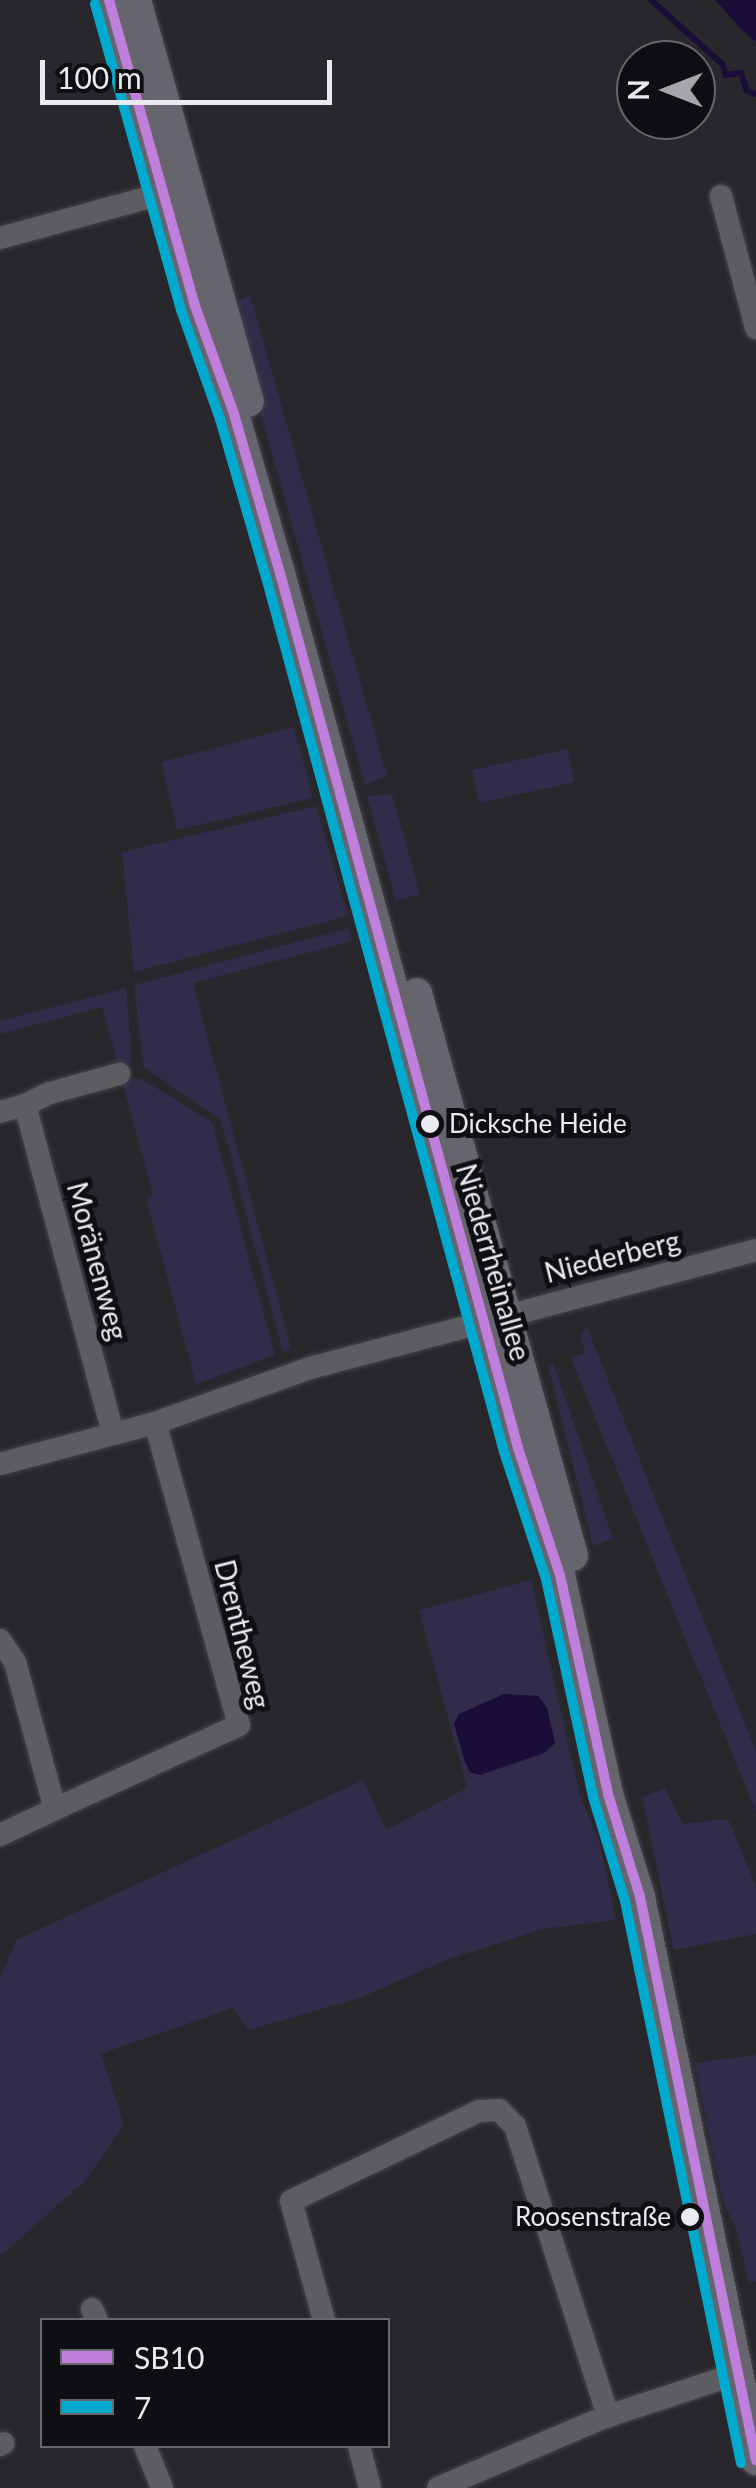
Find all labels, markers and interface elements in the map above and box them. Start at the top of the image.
scale bar [45,40,338,102]
north arrow [616,40,716,140]
text: 100 m [57,59,142,95]
text: N [621,79,655,101]
place label: Dicksche Heide [449,1108,627,1140]
marker: Dicksche Heide [420,1114,440,1134]
street label: Niederrheinallee [450,1160,538,1364]
street label: Moränenweg [61,1178,135,1344]
street label: Niederberg [541,1223,683,1289]
street label: Drentheweg [208,1556,278,1712]
place label: Roosenstraße [515,2201,671,2233]
marker: Roosenstraße [680,2207,700,2227]
legend [40,2318,390,2448]
text: SB10 [134,2339,204,2375]
text: 7 [134,2389,151,2425]

